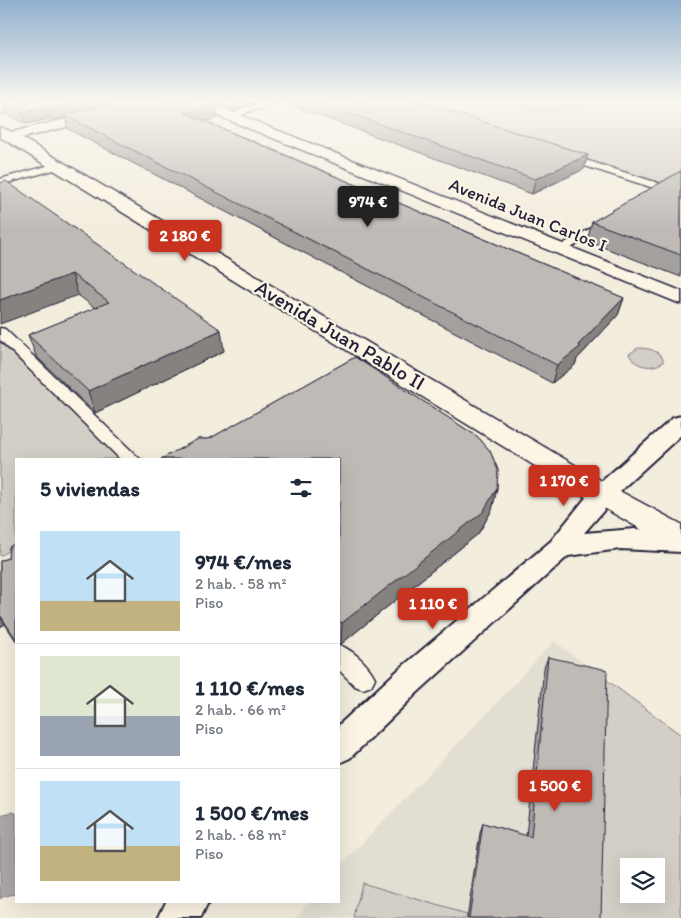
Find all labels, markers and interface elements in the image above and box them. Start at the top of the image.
street label: Avenida Juan Carlos I [446,173,610,257]
pin: 974 € [333,186,403,228]
text: 974 € [349,192,387,211]
pin: 2 180 € [139,220,231,262]
text: 2 180 € [160,226,210,245]
street label: Avenida Juan Pablo II [251,274,430,395]
pin: 1 170 € [518,464,610,507]
text: 1 170 € [540,471,588,490]
icon: filters [287,474,315,502]
text: 5 viviendas [40,476,140,501]
text: 974 €/mes [195,549,292,574]
icon: home [80,551,140,611]
text: 2 hab. · 58 m² [195,574,286,593]
pin: 1 110 € [387,588,479,630]
text: Piso [195,593,223,612]
text: 1 110 € [409,594,457,613]
text: 1 110 €/mes [195,675,304,700]
icon: home [80,676,140,736]
text: 2 hab. · 66 m² [195,700,286,719]
text: Piso [195,719,223,738]
pin: 1 500 € [509,770,601,812]
text: 1 500 € [529,776,581,795]
text: 1 500 €/mes [195,800,309,825]
icon: home [80,801,140,861]
text: 2 hab. · 68 m² [195,825,287,844]
text: Piso [195,844,223,863]
map controls [620,858,665,903]
button: layers [620,858,665,903]

